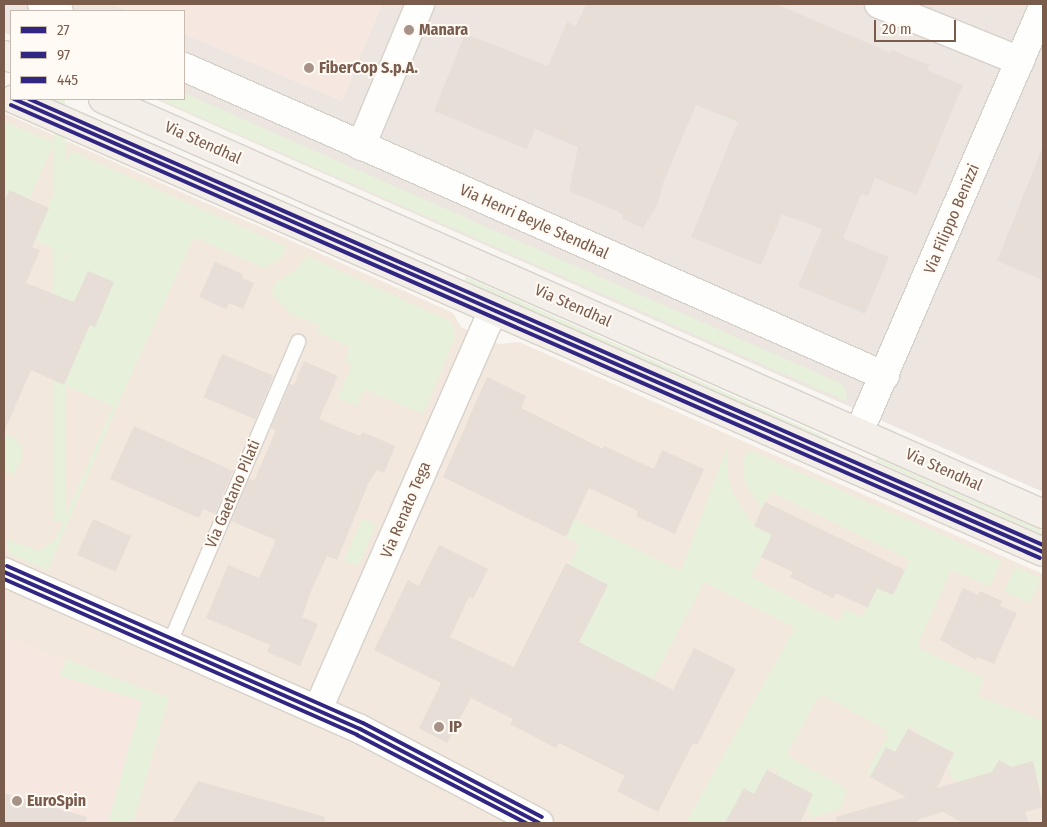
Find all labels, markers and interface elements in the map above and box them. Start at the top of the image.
legend [10,10,185,100]
scale bar [877,10,960,42]
place label: Manara [419,20,468,40]
text: 20 m [882,20,912,38]
text: 27 [57,21,70,39]
marker: Manara [403,24,415,36]
text: 97 [57,46,70,64]
place label: FiberCop S.p.A. [319,58,418,78]
marker: FiberCop S.p.A. [303,62,315,74]
text: 445 [57,71,78,89]
street label: Via Stendhal [162,118,244,168]
street label: Via Filippo Benizzi [920,161,984,277]
street label: Via Henri Beyle Stendhal [457,181,611,263]
street label: Via Stendhal [532,281,614,331]
street label: Via Gaetano Pilati [202,437,264,551]
street label: Via Stendhal [903,445,985,495]
street label: Via Renato Tega [377,459,435,561]
place label: IP [449,717,462,737]
marker: IP [433,721,445,733]
place label: EuroSpin [27,791,86,811]
marker: EuroSpin [11,795,23,807]

